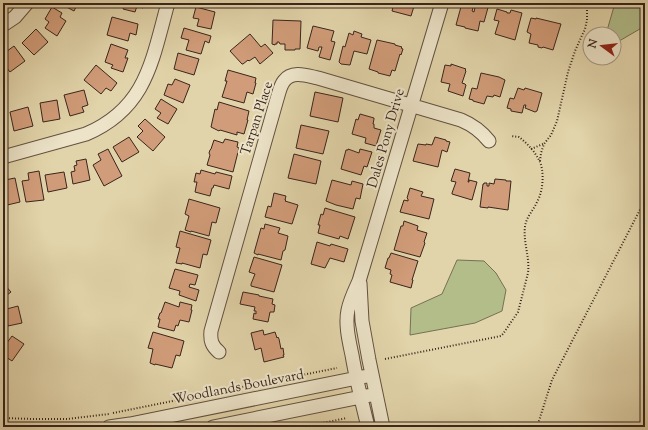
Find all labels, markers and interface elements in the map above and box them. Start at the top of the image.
north arrow [582,26,622,66]
text: N [584,37,602,51]
street label: Tarpan Place [237,79,279,158]
street label: Dales Pony Drive [363,86,411,191]
street label: Woodlands Boulevard [171,365,306,411]

